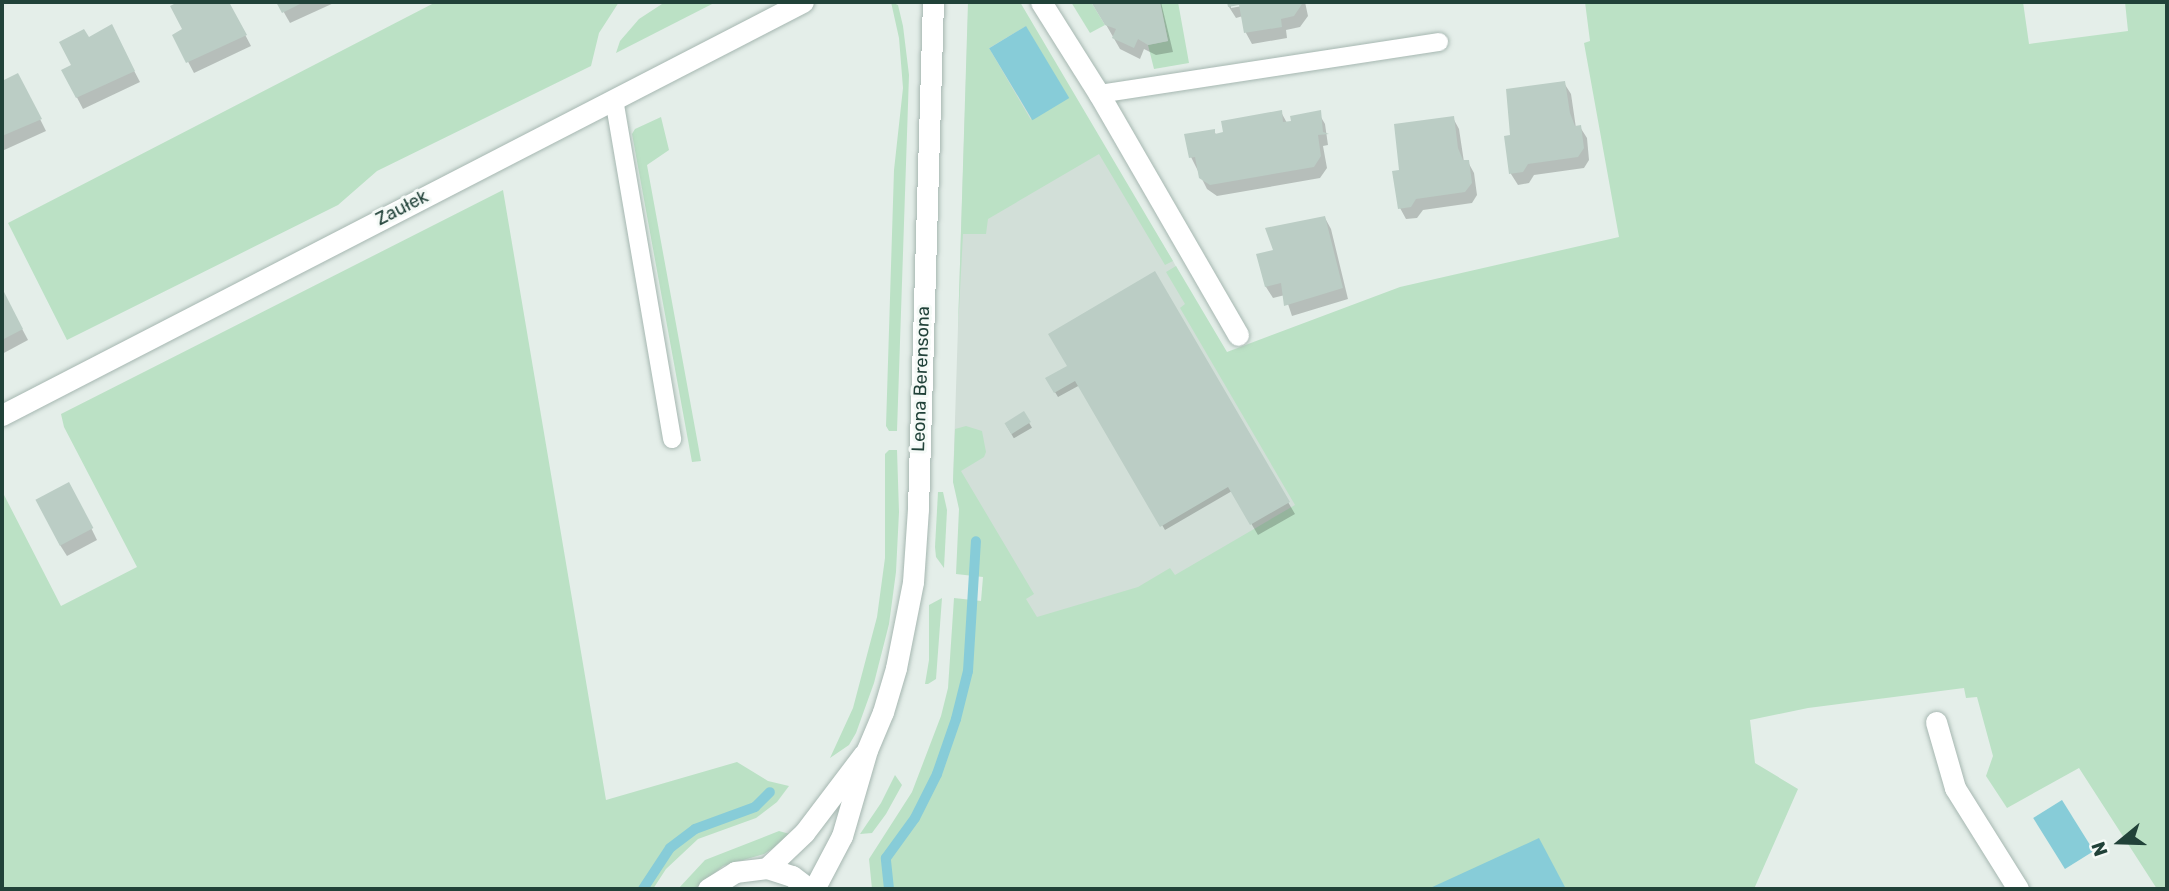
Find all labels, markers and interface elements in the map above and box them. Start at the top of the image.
street label: Zaułek [372,186,432,230]
street label: Leona Berensona [908,306,934,452]
north arrow [2085,807,2155,877]
text: N [2087,839,2113,859]

